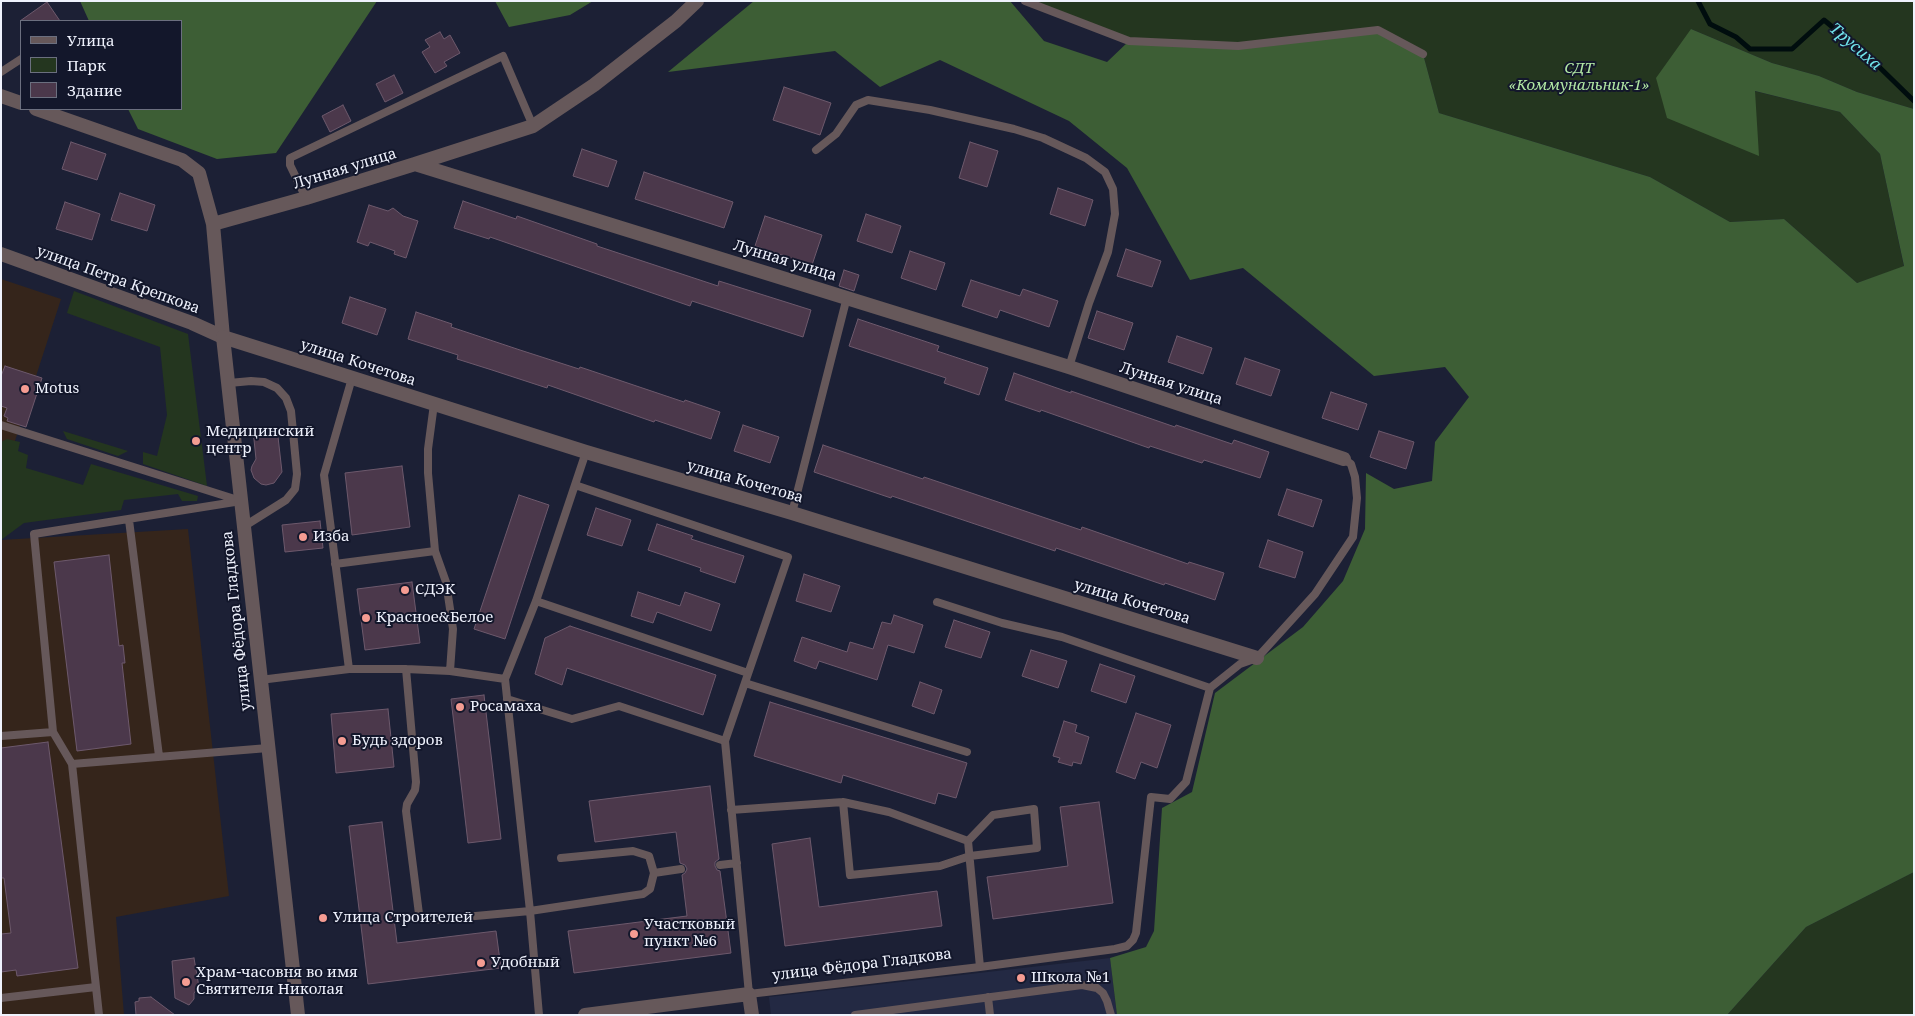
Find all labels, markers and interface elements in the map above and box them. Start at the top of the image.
water label: Трусиха [1825,19,1885,75]
legend [20,20,182,110]
text: Улица [67,30,115,50]
text: Парк [67,55,106,75]
park label: СДТ «Коммунальник-1» [1509,60,1649,95]
text: Здание [67,80,122,100]
street label: Лунная улица [291,145,399,193]
street label: Лунная улица [731,237,839,285]
street label: улица Петра Крепкова [34,242,202,318]
street label: улица Кочетова [298,336,418,390]
street label: Лунная улица [1117,359,1225,409]
place label: Motus [35,380,79,398]
marker: Motus [19,383,31,395]
place label: Медицинский центр [206,423,314,458]
marker: Медицинский центр [190,435,202,447]
street label: улица Кочетова [685,457,805,507]
place label: Изба [313,528,350,546]
street label: улица Фёдора Гладкова [219,530,255,712]
marker: Изба [297,531,309,543]
street label: улица Кочетова [1072,576,1192,628]
place label: СДЭК [415,581,455,599]
marker: СДЭК [399,584,411,596]
place label: Красное&Белое [376,609,493,627]
marker: Красное&Белое [360,612,372,624]
place label: Росамаха [470,698,542,716]
marker: Росамаха [454,701,466,713]
place label: Будь здоров [352,732,443,750]
marker: Будь здоров [336,735,348,747]
place label: Улица Строителей [333,909,473,927]
marker: Улица Строителей [317,912,329,924]
place label: Участковый пункт №6 [644,916,735,951]
marker: Участковый пункт №6 [628,928,640,940]
street label: улица Фёдора Гладкова [771,945,953,985]
place label: Удобный [491,954,560,972]
marker: Удобный [475,957,487,969]
place label: Храм-часовня во имя Святителя Николая [196,964,358,999]
place label: Школа №1 [1031,969,1110,987]
marker: Школа №1 [1015,972,1027,984]
marker: Храм-часовня во имя Святителя Николая [180,976,192,988]

